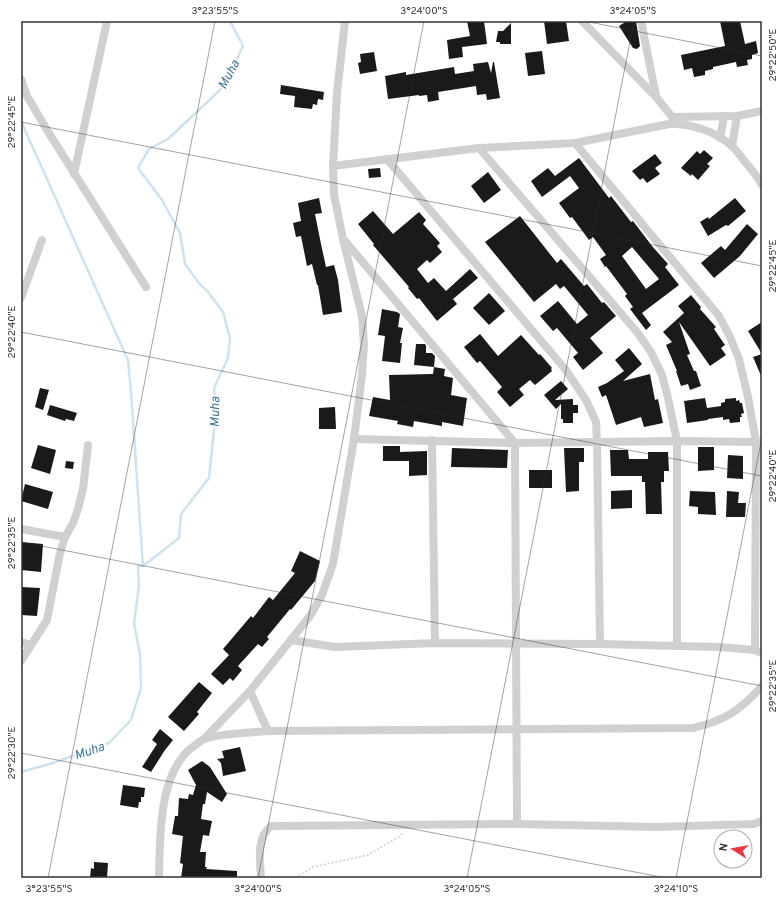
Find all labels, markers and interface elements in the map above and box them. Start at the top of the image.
text: 3°23'55"S [192,5,238,18]
text: 3°24'00"S [400,5,448,18]
text: 3°24'05"S [609,5,657,18]
text: 29°22'50"E [767,28,780,82]
water label: Muha [215,57,244,92]
text: 29°22'45"E [6,95,19,149]
text: 29°22'45"E [767,239,780,293]
text: 29°22'40"E [6,305,19,359]
water label: Muha [208,396,224,428]
text: 29°22'40"E [767,449,780,503]
text: 29°22'35"E [6,517,19,569]
text: 29°22'35"E [767,660,780,712]
text: 29°22'30"E [6,727,19,779]
water label: Muha [72,739,107,764]
north arrow [713,829,753,869]
text: N [717,842,732,852]
text: 3°23'55"S [26,883,72,896]
text: 3°24'00"S [234,883,282,896]
text: 3°24'05"S [443,883,491,896]
text: 3°24'10"S [654,883,698,896]

